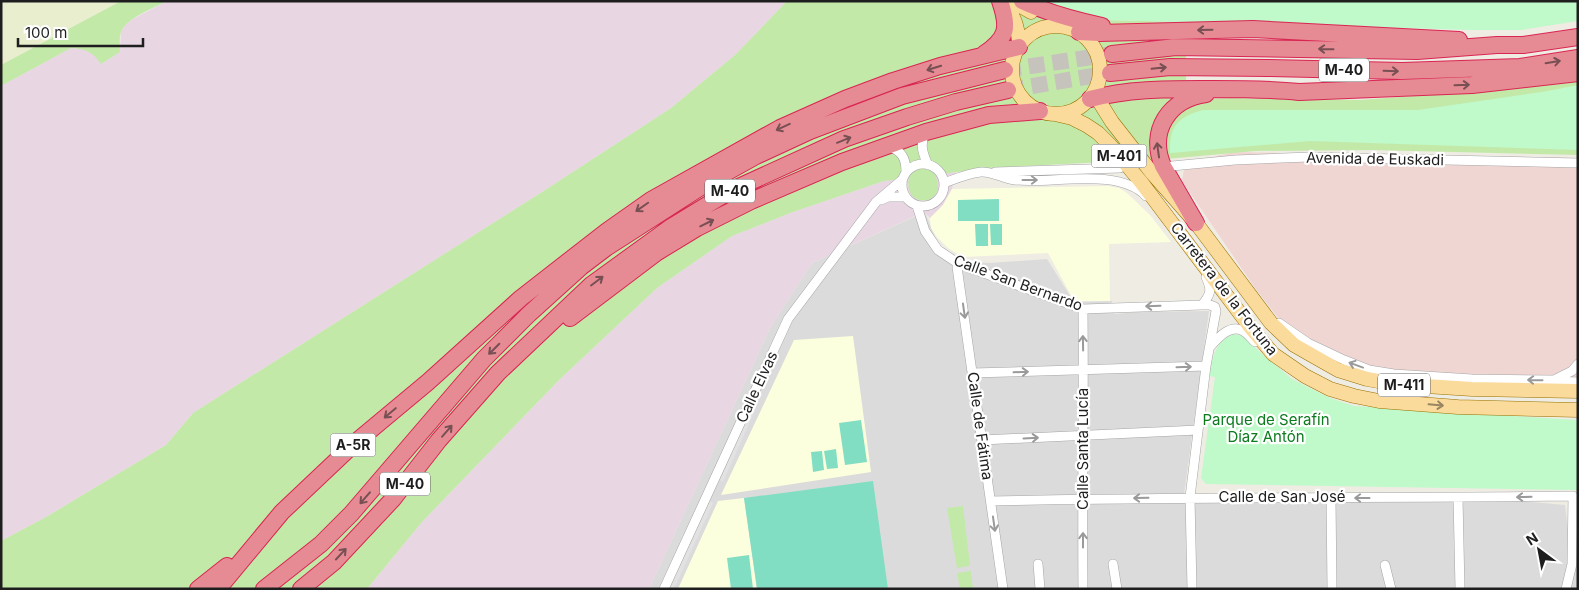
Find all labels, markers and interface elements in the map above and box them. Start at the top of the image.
scale bar [18,15,142,47]
text: 100 m [25,23,67,42]
one-way arrow [1197,25,1213,35]
one-way arrow [1318,45,1334,54]
one-way arrow [1545,56,1561,66]
road number: M-40 [1319,58,1369,82]
one-way arrow [1150,63,1166,73]
one-way arrow [927,64,943,74]
one-way arrow [1382,66,1399,76]
one-way arrow [1454,81,1470,90]
one-way arrow [776,122,791,132]
one-way arrow [836,135,851,144]
one-way arrow [1153,142,1163,158]
road number: M-401 [1092,144,1146,168]
street label: Avenida de Euskadi [1306,148,1444,169]
one-way arrow [1022,175,1038,185]
road number: M-40 [705,180,755,202]
one-way arrow [635,202,649,212]
one-way arrow [699,218,714,227]
street label: Carretera de la Fortuna [1166,218,1282,359]
street label: Calle San Bernardo [951,250,1085,315]
one-way arrow [590,275,603,286]
one-way arrow [1146,302,1162,311]
one-way arrow [959,303,969,319]
one-way arrow [1078,335,1088,351]
one-way arrow [488,342,500,355]
street label: Calle Elvas [732,348,781,426]
one-way arrow [1349,360,1364,369]
one-way arrow [1176,362,1192,371]
one-way arrow [1013,367,1029,376]
street label: Calle de Fátima [964,371,997,481]
road number: M-411 [1378,374,1430,396]
one-way arrow [1527,375,1543,385]
street label: Calle Santa Lucía [1073,388,1092,510]
one-way arrow [1428,401,1444,410]
one-way arrow [384,407,397,418]
park label: Parque de Serafín Díaz Antón [1202,410,1330,446]
one-way arrow [441,425,452,438]
one-way arrow [1023,433,1039,442]
road number: A-5R [330,434,376,456]
road number: M-40 [380,472,430,496]
street label: Calle de San José [1218,487,1346,506]
one-way arrow [359,491,371,504]
one-way arrow [1516,492,1532,502]
one-way arrow [1133,493,1150,503]
one-way arrow [1354,493,1370,503]
one-way arrow [989,516,999,532]
north arrow [1514,525,1564,575]
text: N [1523,529,1541,549]
one-way arrow [1078,532,1088,548]
one-way arrow [335,548,347,560]

